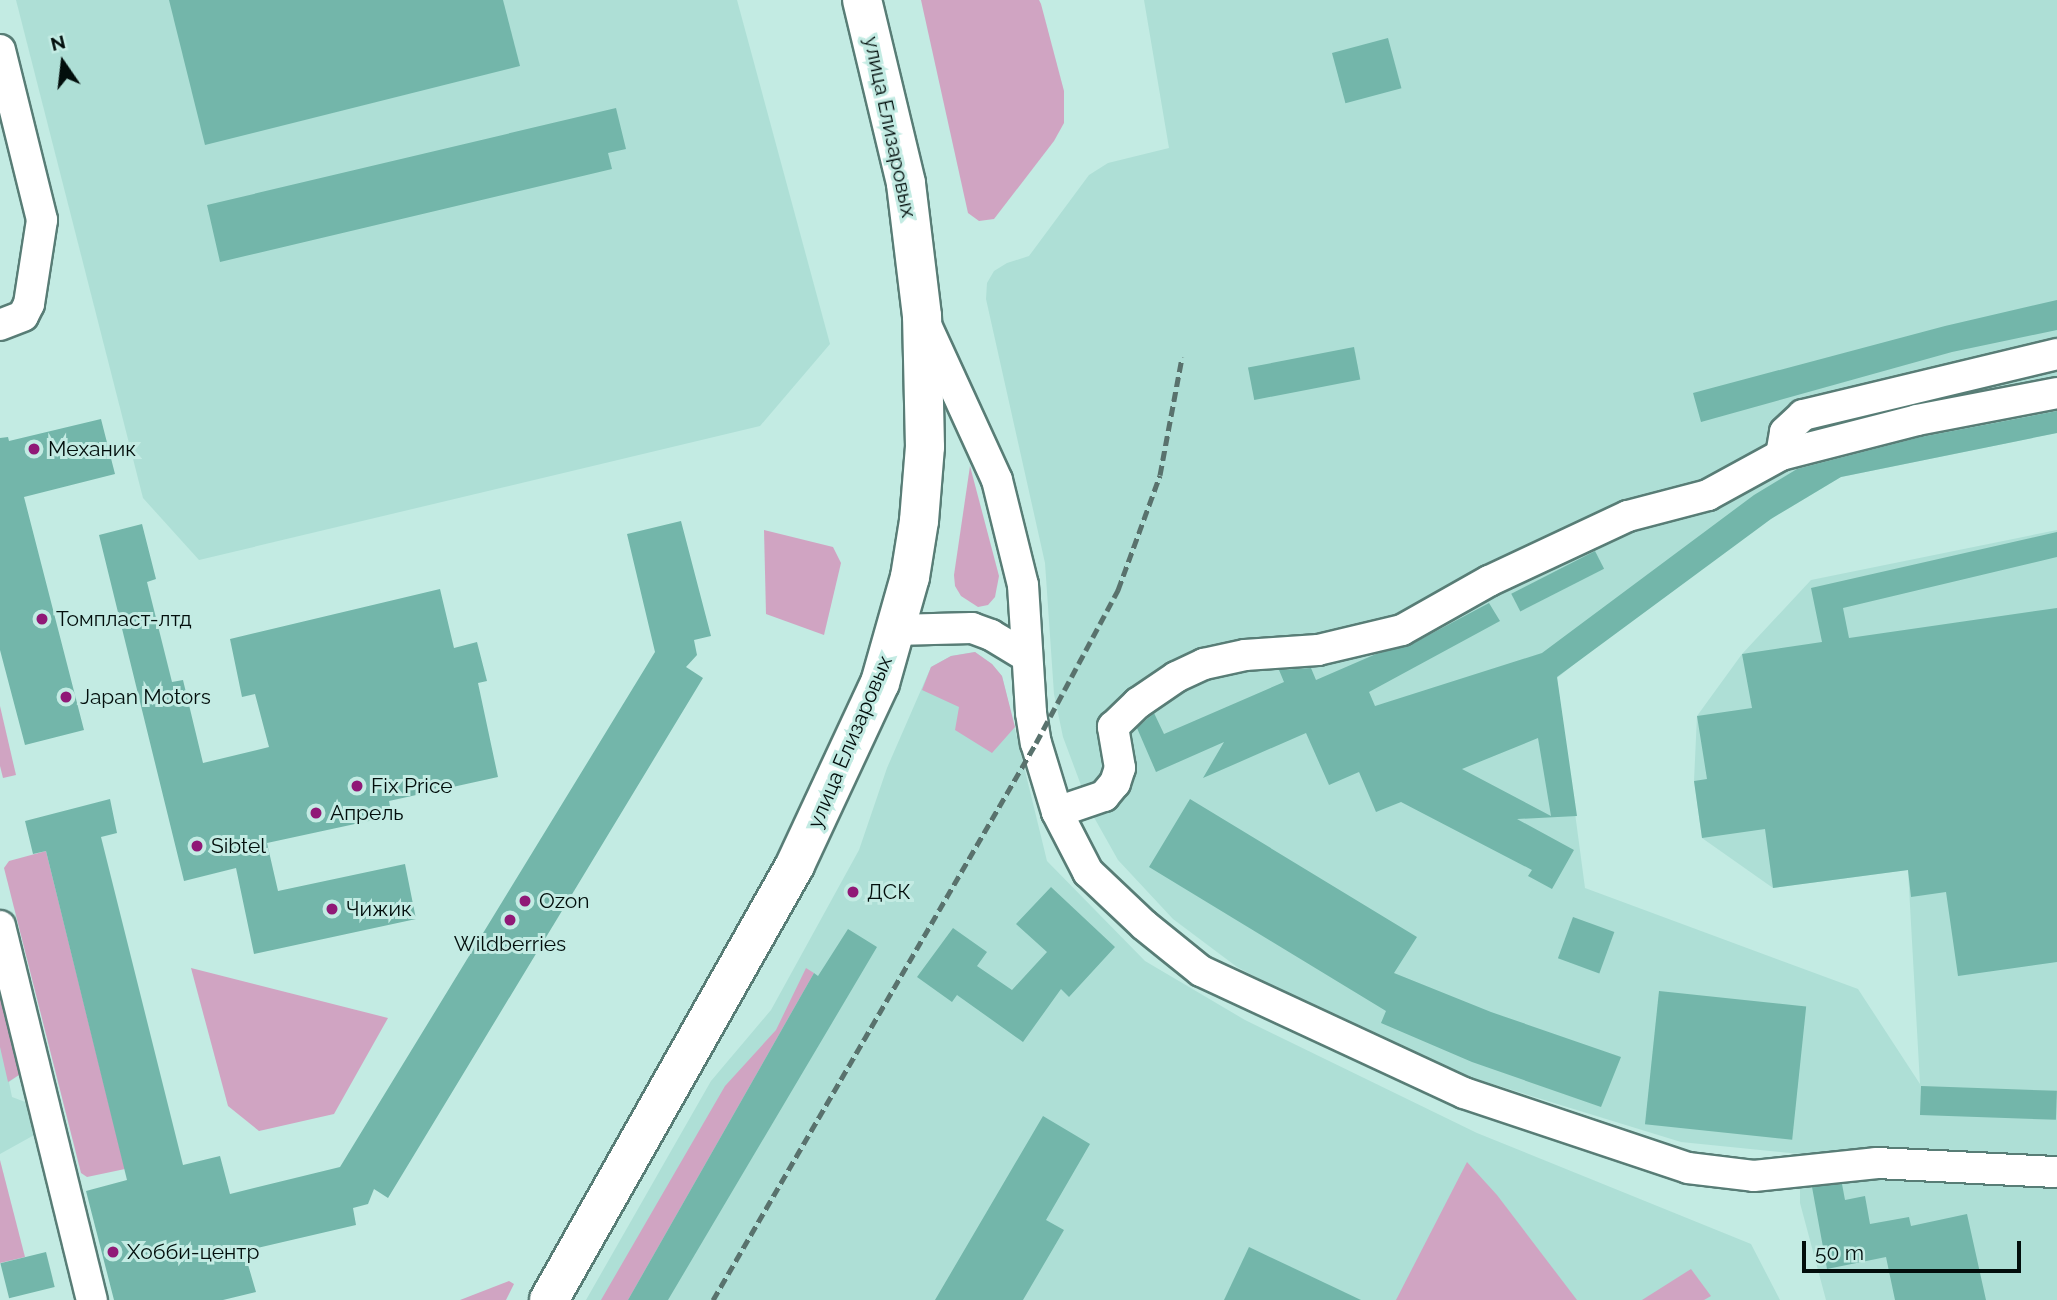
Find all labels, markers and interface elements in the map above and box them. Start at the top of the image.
north arrow [28,28,98,98]
text: N [48,30,68,55]
street label: улица Елизаровых [858,34,922,220]
place label: Механик [48,436,136,462]
marker: Механик [26,441,42,457]
place label: Томпласт-лтд [56,606,192,632]
marker: Томпласт-лтд [34,611,50,627]
street label: улица Елизаровых [802,652,898,832]
place label: Japan Motors [80,684,211,710]
marker: Japan Motors [58,689,74,705]
place label: Fix Price [371,773,453,799]
marker: Fix Price [349,778,365,794]
place label: Апрель [330,800,404,826]
marker: Апрель [308,805,324,821]
place label: Sibtel [211,833,266,859]
marker: Sibtel [189,838,205,854]
place label: ДСК [867,879,910,905]
marker: ДСК [845,884,861,900]
place label: Ozon [539,888,590,914]
marker: Ozon [517,893,533,909]
place label: Чижик [346,896,412,922]
marker: Чижик [324,901,340,917]
marker: Wildberries [502,912,518,928]
place label: Wildberries [454,931,566,957]
scale bar [1805,1226,2024,1270]
place label: Хобби-центр [127,1239,259,1265]
text: 50 m [1815,1240,1864,1265]
marker: Хобби-центр [105,1244,121,1260]

